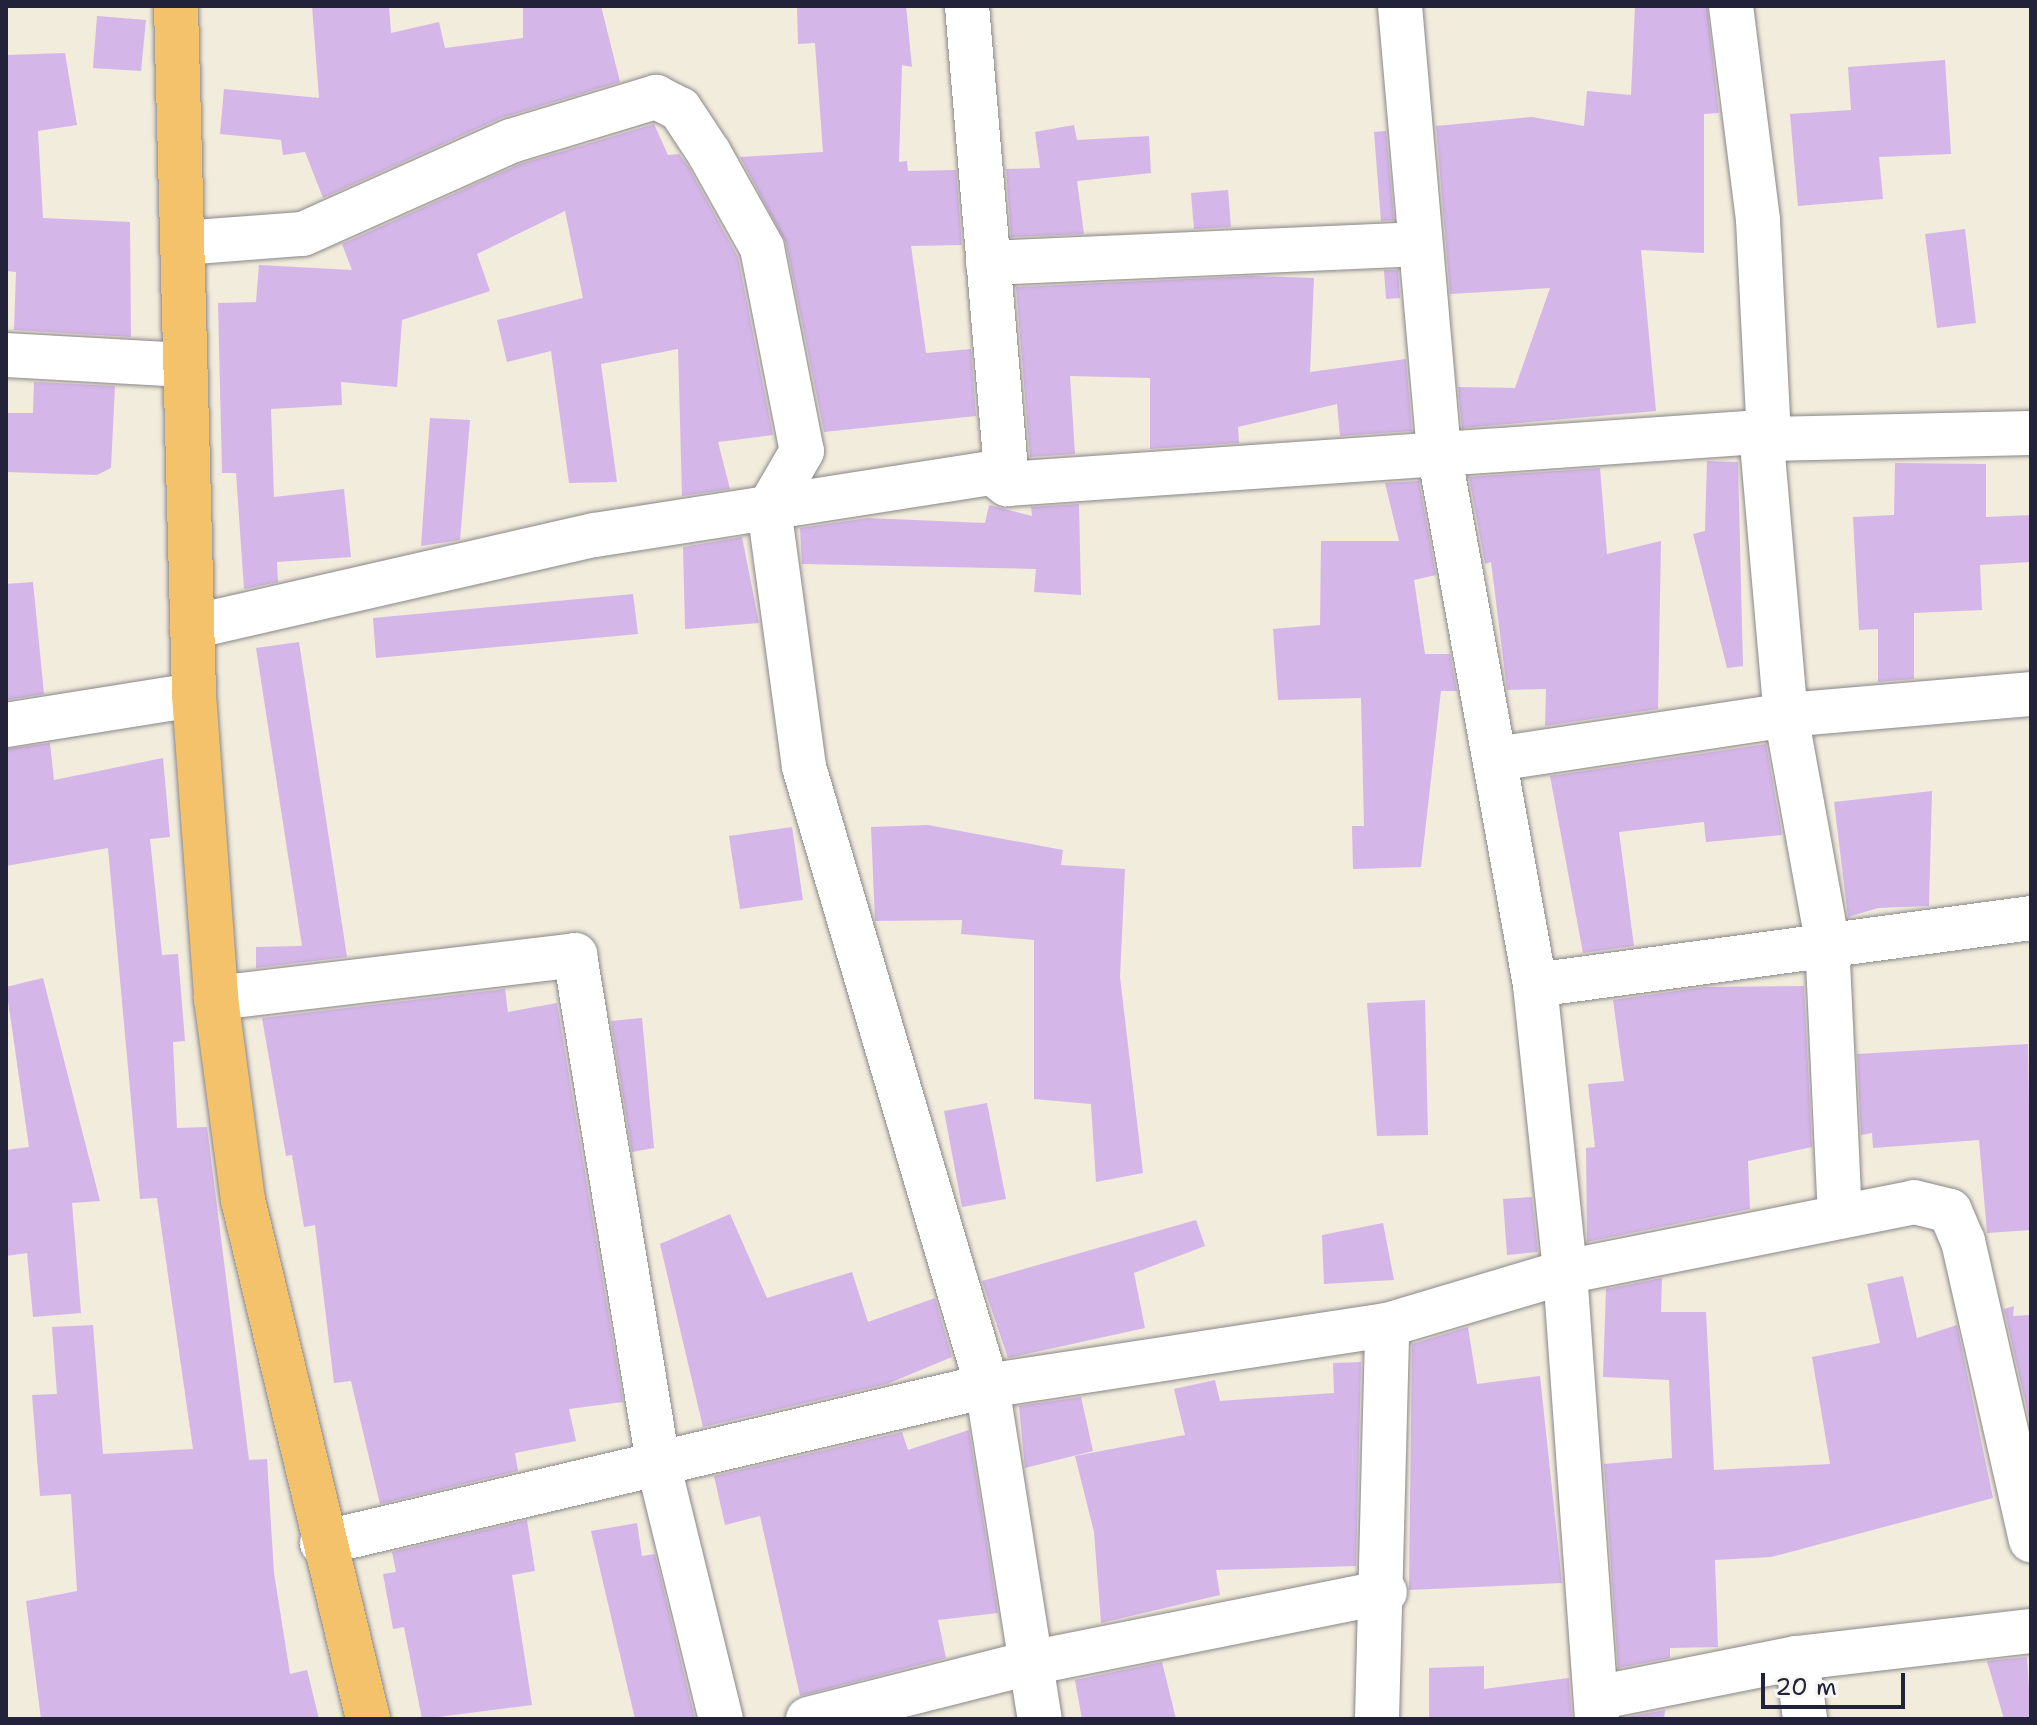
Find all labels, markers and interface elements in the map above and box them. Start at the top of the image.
scale bar [1765,1657,1909,1707]
text: 20 m [1775,1671,1837,1703]

